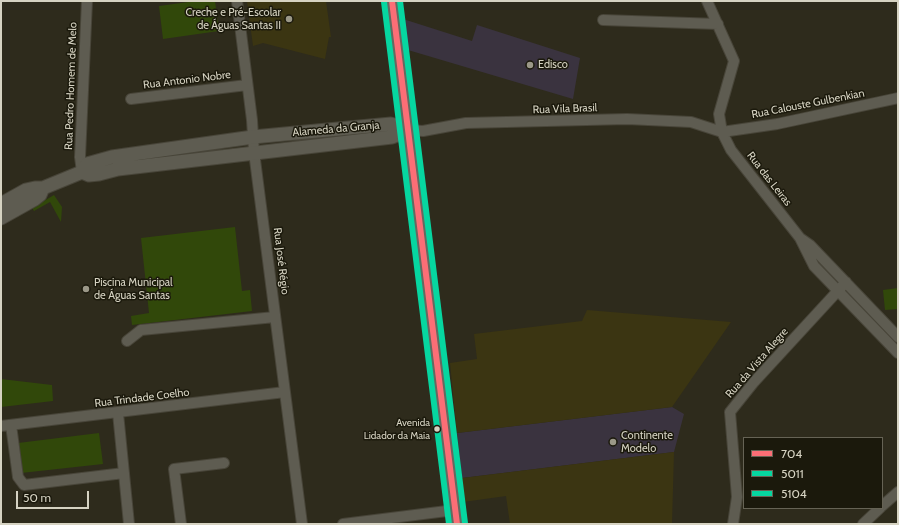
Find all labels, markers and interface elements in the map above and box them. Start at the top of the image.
place label: Creche e Pré-Escolar de Águas Santas II [185,6,281,32]
marker: Creche e Pré-Escolar de Águas Santas II [284,14,294,24]
street label: Rua Pedro Homem de Melo [62,22,80,150]
place label: Edisco [538,58,568,72]
marker: Edisco [525,60,535,70]
street label: Rua Antonio Nobre [142,68,232,92]
street label: Rua Calouste Gulbenkian [750,87,866,121]
street label: Rua Vila Brasil [533,101,597,117]
street label: Alameda da Granja [292,119,380,139]
street label: Rua das Leiras [744,149,794,209]
street label: Rua José Régio [270,227,292,295]
place label: Piscina Municipal de Águas Santas [94,276,173,302]
marker: Piscina Municipal de Águas Santas [81,284,91,294]
street label: Rua da Vista Alegre [723,325,791,401]
street label: Rua Trindade Coelho [94,386,190,410]
place label: Avenida Lidador da Maia [364,417,430,440]
marker: Avenida Lidador da Maia [432,424,442,434]
place label: Continente Modelo [621,429,673,455]
marker: Continente Modelo [608,437,618,447]
legend [743,437,883,509]
text: 704 [781,446,802,461]
text: 5011 [781,466,804,481]
scale bar [18,483,91,509]
text: 5104 [781,486,807,501]
text: 50 m [23,490,51,505]

